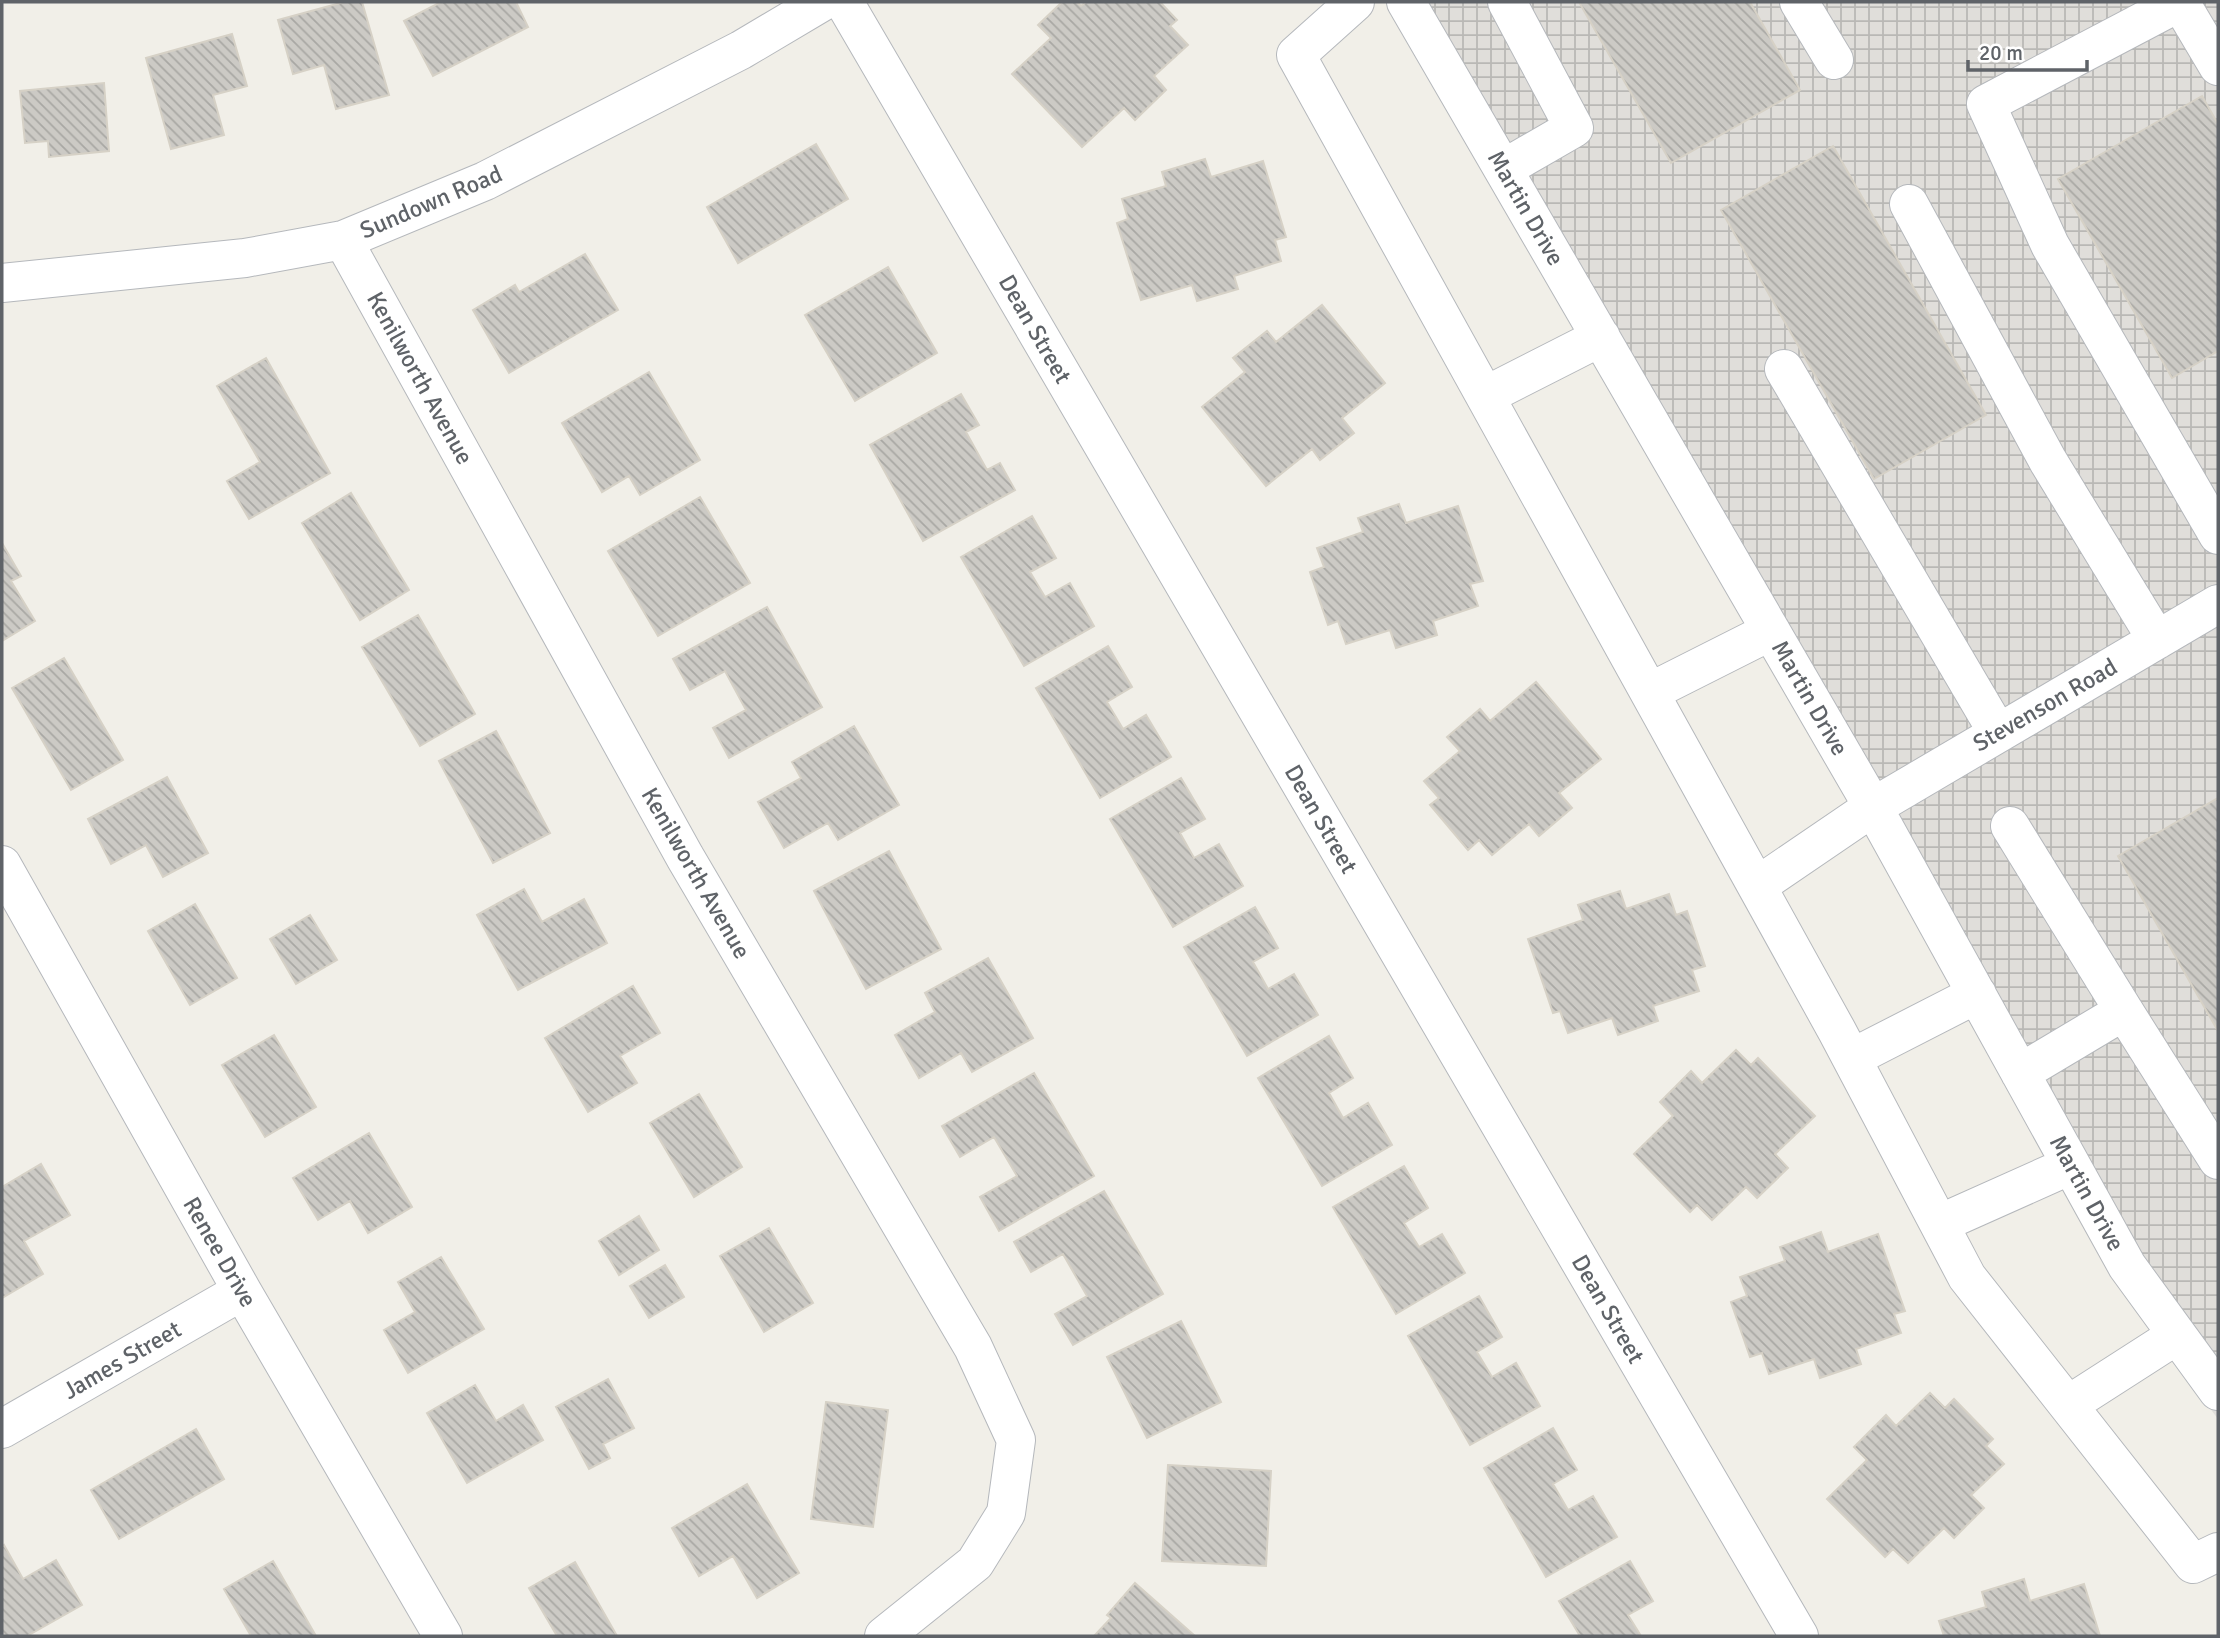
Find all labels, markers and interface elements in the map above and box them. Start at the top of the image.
scale bar [1968,28,2087,72]
text: 20 m [1979,40,2023,66]
street label: Martin Drive [1481,145,1571,271]
street label: Sundown Road [355,159,507,245]
street label: Dean Street [992,269,1078,389]
street label: Kenilworth Avenue [360,286,480,470]
street label: Martin Drive [1765,635,1855,761]
street label: Stevenson Road [1967,652,2123,758]
street label: Dean Street [1278,759,1364,879]
street label: Kenilworth Avenue [635,782,757,964]
street label: Martin Drive [2043,1130,2131,1256]
street label: Renee Drive [176,1192,264,1312]
street label: Dean Street [1565,1249,1651,1369]
street label: James Street [57,1314,187,1406]

